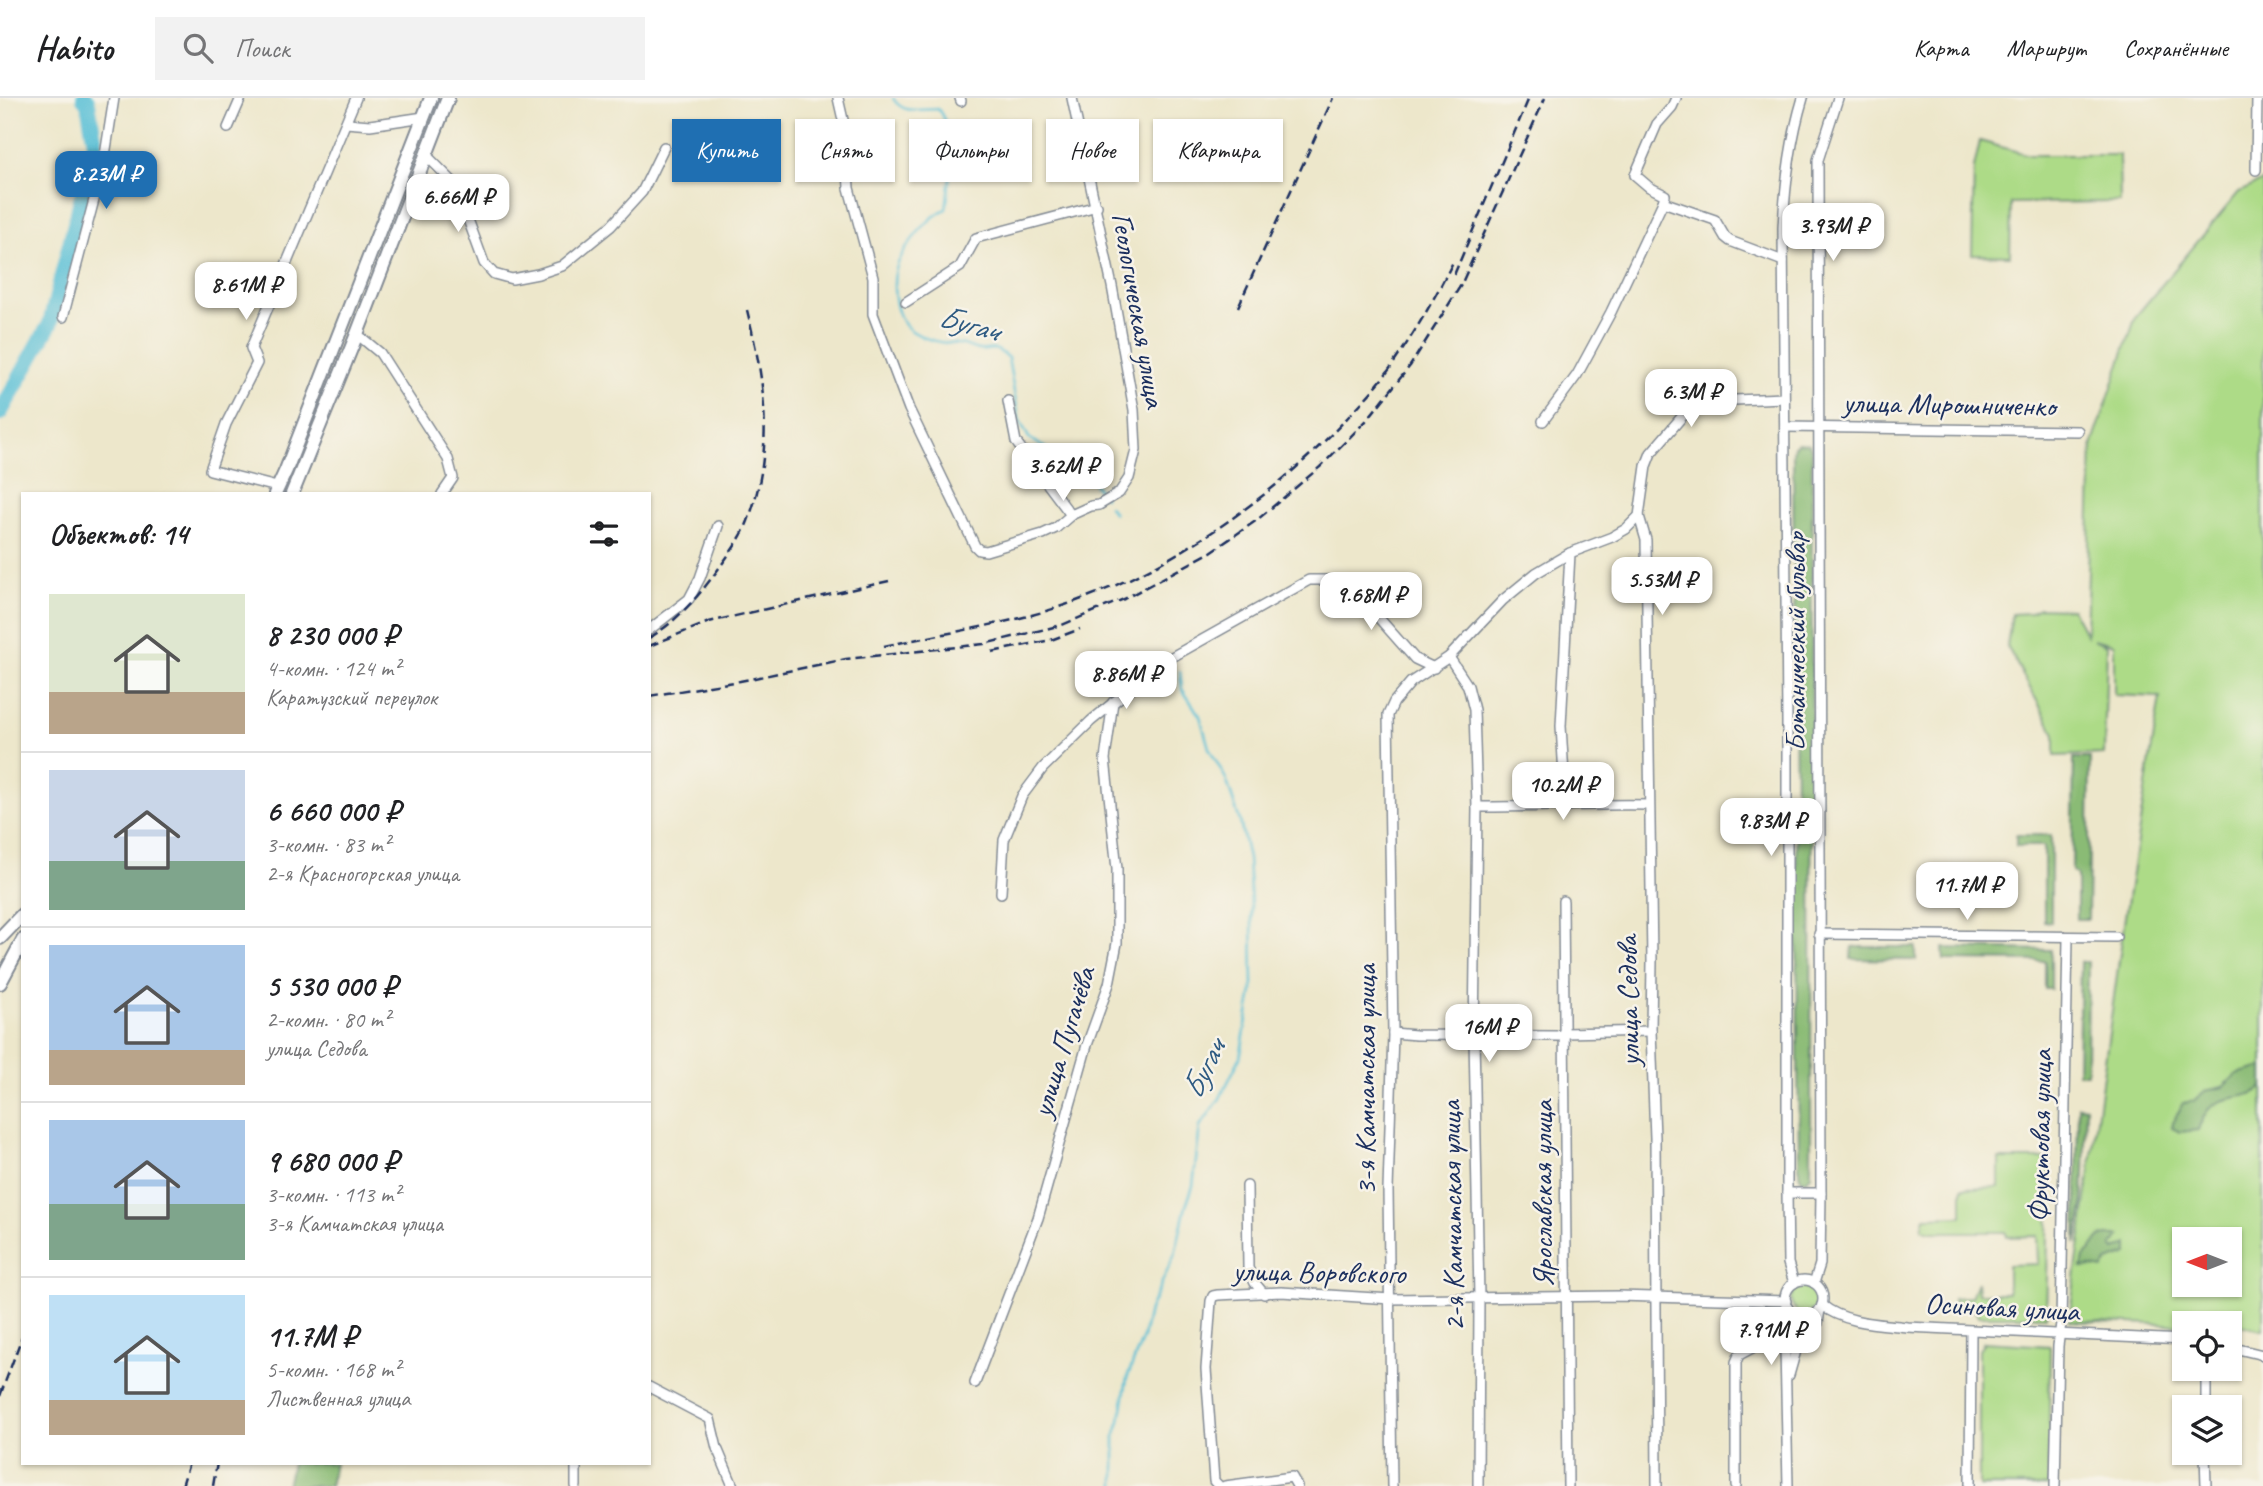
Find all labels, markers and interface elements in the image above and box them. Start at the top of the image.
search box [155,17,645,80]
text: Habito [35,27,113,69]
icon: search [179,29,217,67]
text: Поиск [235,32,290,65]
text: Карта [1914,33,1969,63]
text: Маршрут [2007,33,2086,63]
text: Сохранённые [2124,33,2228,63]
chip: Купить [672,119,781,182]
chip: Снять [795,119,895,182]
chip: Фильтры [909,119,1032,182]
chip: Новое [1046,119,1139,182]
chip: Квартира [1153,119,1283,182]
pin: 8.23M ₽ [41,152,171,211]
text: 8.23M ₽ [71,159,141,188]
pin: 6.66M ₽ [393,174,523,234]
text: 6.66M ₽ [422,182,494,211]
pin: 3.93M ₽ [1768,204,1898,263]
street label: Геологическая улица [1103,210,1175,412]
text: 3.93M ₽ [1798,211,1868,240]
pin: 8.61M ₽ [181,262,311,322]
text: 8.61M ₽ [211,270,281,299]
water label: Бугач [934,296,1009,353]
pin: 6.3M ₽ [1634,370,1748,429]
text: 6.3M ₽ [1661,377,1721,406]
street label: улица Мирошниченко [1840,383,2059,425]
pin: 3.62M ₽ [998,444,1128,503]
text: 3.62M ₽ [1028,451,1098,480]
text: Объектов: 14 [49,515,188,553]
icon: filters [585,515,623,553]
street label: Ботанический бульвар [1776,531,1814,752]
pin: 5.53M ₽ [1597,558,1727,617]
text: 5.53M ₽ [1627,565,1697,594]
pin: 9.68M ₽ [1306,573,1436,632]
text: 9.68M ₽ [1336,580,1406,609]
text: 8 230 000 ₽ [266,616,398,654]
icon: home [105,622,189,706]
pin: 8.86M ₽ [1061,652,1191,711]
text: 4-комн. · 124 m² [266,654,400,683]
text: 8.86M ₽ [1091,659,1161,688]
text: Каратузский переулок [266,683,437,712]
pin: 10.2M ₽ [1498,762,1628,822]
text: 10.2M ₽ [1528,770,1598,799]
text: 6 660 000 ₽ [266,792,400,830]
icon: home [105,798,189,882]
pin: 9.83M ₽ [1706,798,1836,858]
text: 9.83M ₽ [1736,806,1806,835]
text: 3-комн. · 83 m² [266,830,390,859]
text: 2-я Красногорская улица [266,859,459,888]
pin: 11.7M ₽ [1902,862,2032,922]
text: 11.7M ₽ [1932,870,2002,899]
street label: улица Седова [1608,933,1648,1069]
street label: улица Пугачёва [1022,961,1104,1124]
street label: 3-я Камчатская улица [1346,963,1384,1195]
text: 5 530 000 ₽ [266,967,397,1005]
icon: home [105,973,189,1057]
pin: 16M ₽ [1440,1004,1538,1064]
text: 2-комн. · 80 m² [266,1005,390,1034]
text: 16M ₽ [1461,1012,1517,1041]
water label: Бугач [1172,1028,1237,1105]
text: улица Седова [266,1034,366,1063]
street label: Фруктовая улица [2019,1047,2061,1223]
street label: 2-я Камчатская улица [1431,1098,1473,1332]
street label: Ярославская улица [1523,1098,1561,1288]
text: 9 680 000 ₽ [266,1142,398,1180]
icon: home [105,1148,189,1232]
text: 3-комн. · 113 m² [266,1180,400,1209]
text: 3-я Камчатская улица [266,1209,443,1238]
north arrow [2172,1227,2242,1297]
map controls [2172,1227,2242,1465]
street label: улица Воровского [1230,1251,1407,1293]
street label: Осиновая улица [1924,1284,2082,1330]
pin: 7.91M ₽ [1706,1308,1836,1367]
button: locate [2172,1311,2242,1381]
text: 7.91M ₽ [1736,1315,1806,1344]
text: 11.7M ₽ [266,1317,357,1355]
icon: home [105,1323,189,1407]
text: 5-комн. · 168 m² [266,1355,400,1384]
text: Лиственная улица [266,1384,410,1413]
button: layers [2172,1395,2242,1465]

